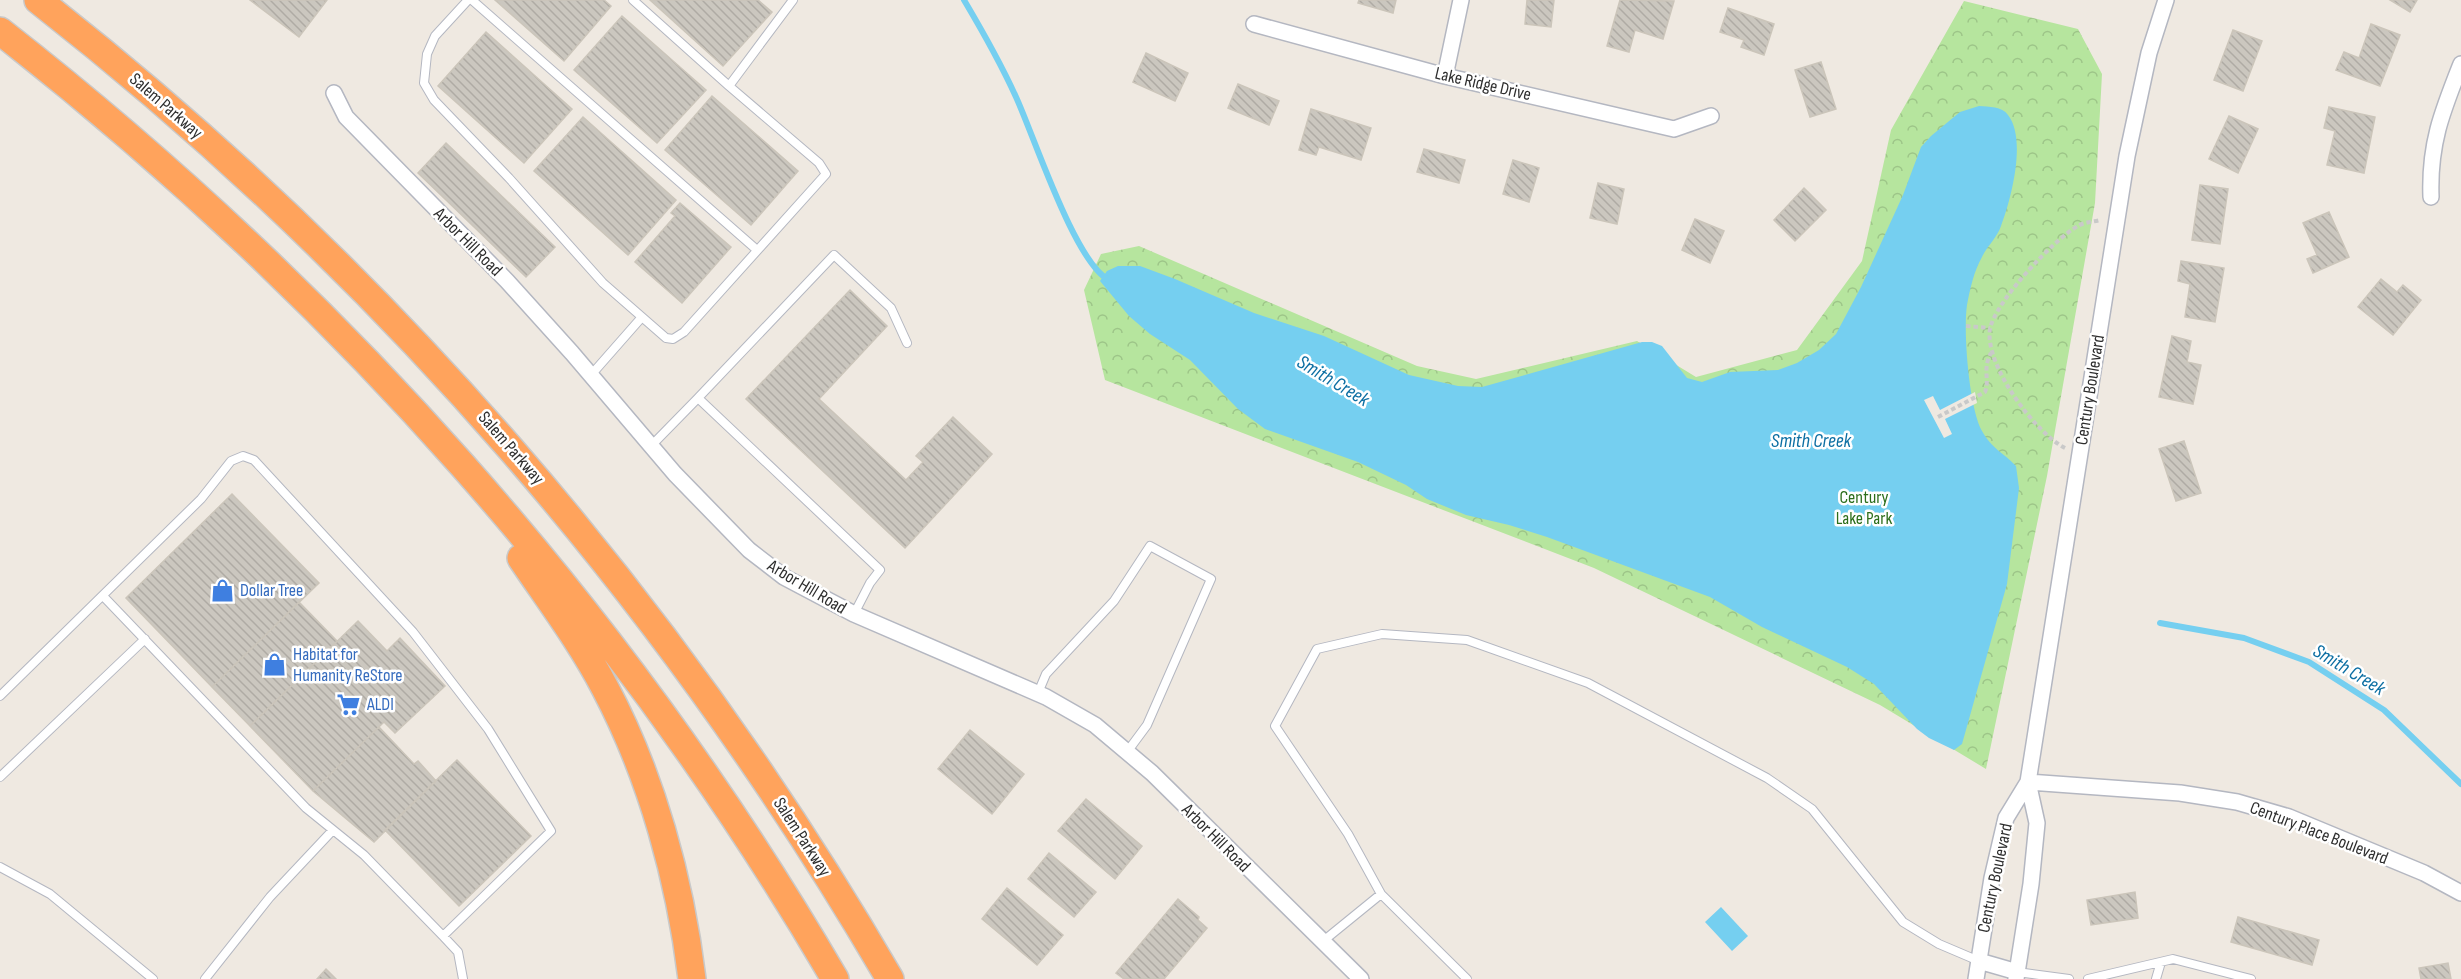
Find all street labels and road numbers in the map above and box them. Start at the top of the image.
street label: Lake Ridge Drive [1433,63,1533,105]
street label: Salem Parkway [125,69,207,143]
street label: Arbor Hill Road [429,203,507,281]
street label: Century Boulevard [2071,333,2109,447]
street label: Salem Parkway [474,407,548,489]
street label: Arbor Hill Road [763,555,850,619]
street label: Salem Parkway [769,794,835,880]
street label: Century Place Boulevard [2247,797,2391,869]
street label: Arbor Hill Road [1177,799,1255,877]
street label: Century Boulevard [1973,821,2017,935]

